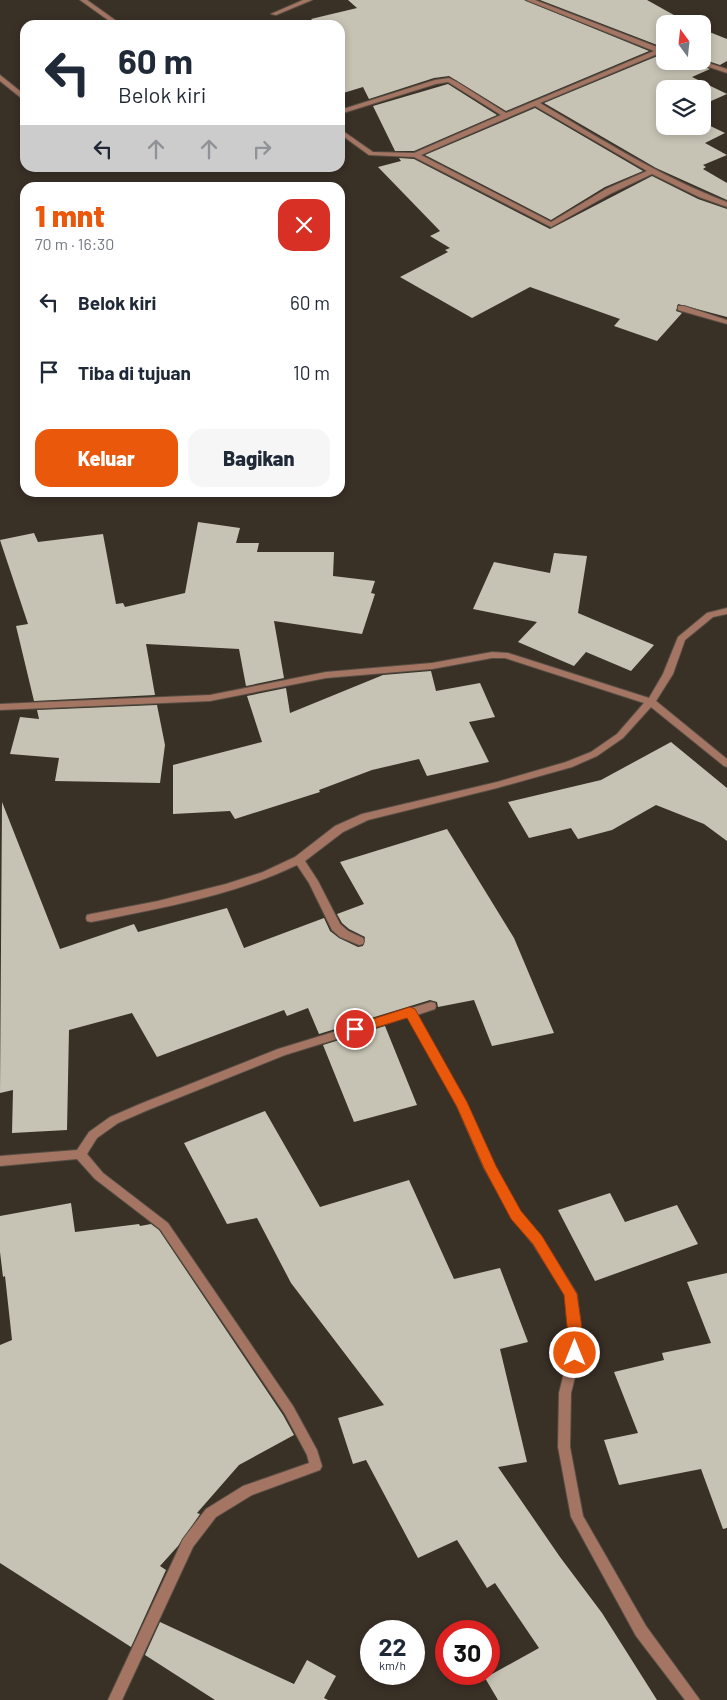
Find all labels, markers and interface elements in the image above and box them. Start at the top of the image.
north arrow [656,15,711,70]
map controls [656,15,711,135]
text: 60 m [118,39,193,81]
icon: left [35,40,100,105]
button: layers [656,80,711,135]
text: Belok kiri [118,81,206,107]
icon: left [89,135,117,163]
icon: ahead [142,135,170,163]
icon: ahead [195,135,223,163]
icon: right [248,135,276,163]
text: 1 mnt [35,197,105,233]
button: close [278,199,330,251]
text: 70 m · 16:30 [35,234,114,253]
icon: left [35,288,63,316]
text: Belok kiri [78,291,156,314]
text: 60 m [290,291,330,314]
icon: arrive [35,358,63,386]
text: Tiba di tujuan [78,361,191,384]
text: 10 m [293,361,330,384]
button: Keluar [35,429,178,487]
button: Bagikan [188,429,330,487]
pin [334,1008,376,1050]
icon: arrive [341,1015,369,1043]
position arrow [548,1326,600,1378]
speed limit sign: 30 [435,1620,500,1685]
text: 22 [378,1631,407,1661]
text: km/h [379,1658,406,1672]

